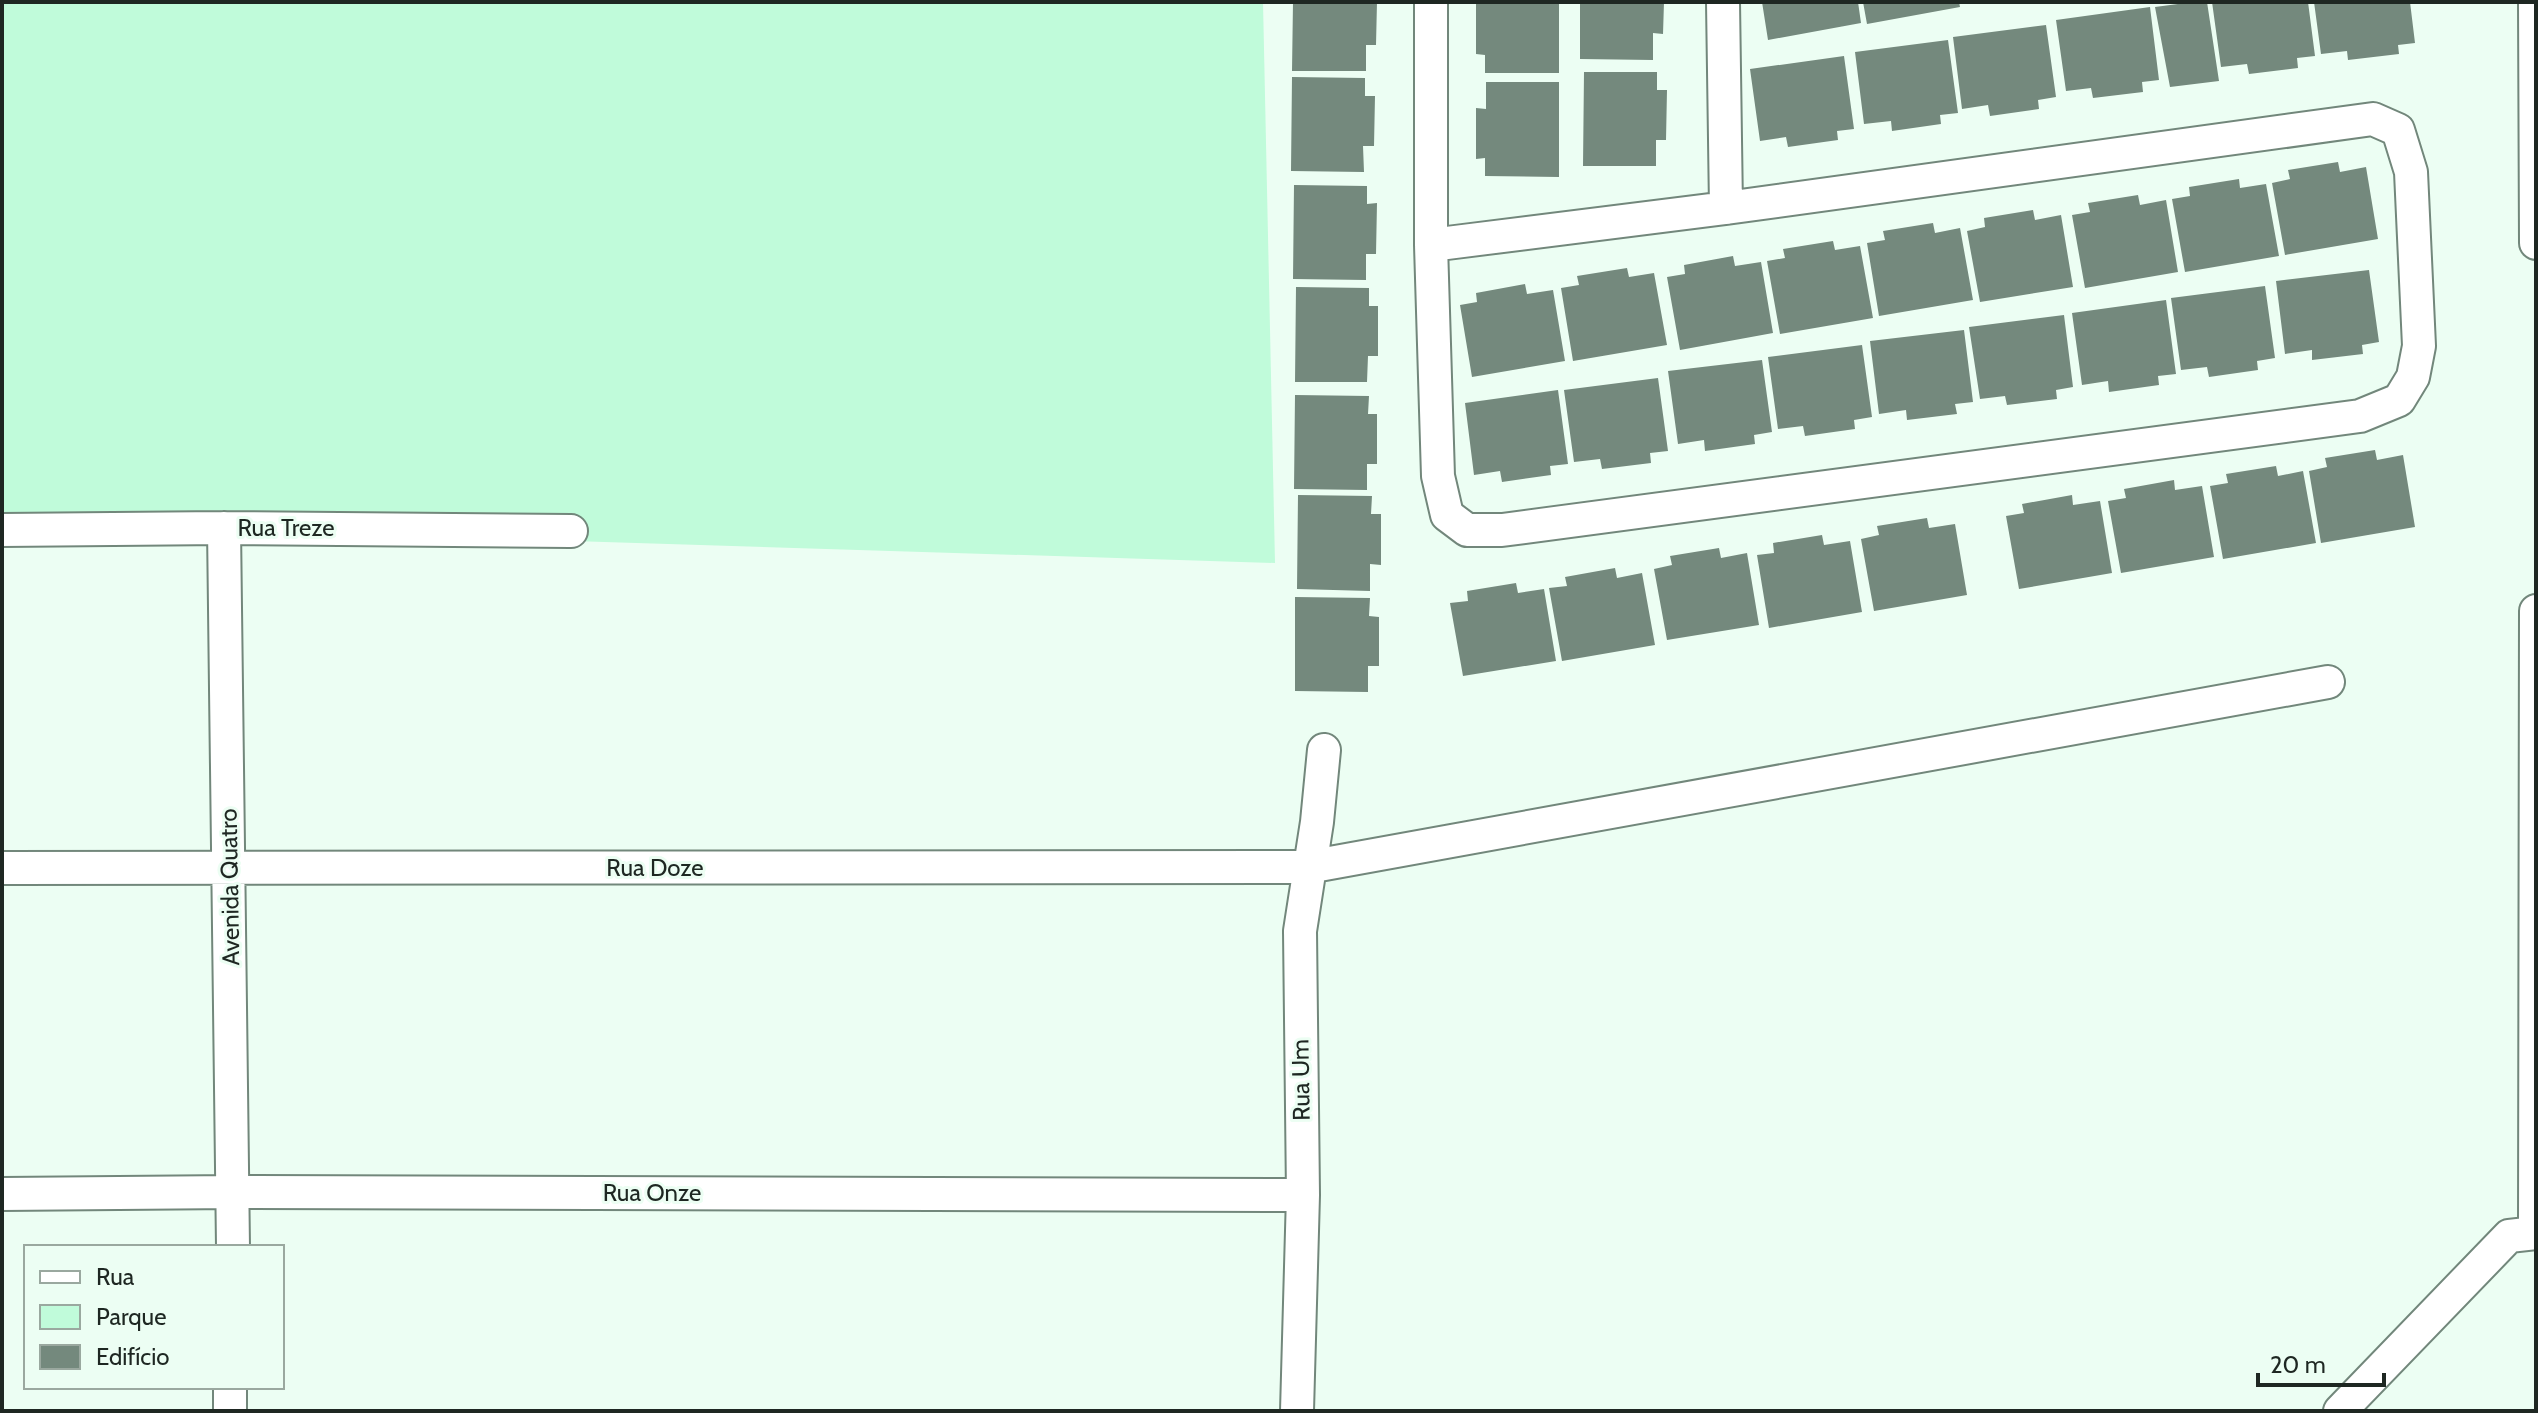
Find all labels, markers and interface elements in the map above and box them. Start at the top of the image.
street label: Rua Treze [237,513,335,542]
street label: Avenida Quatro [214,808,245,966]
street label: Rua Doze [606,853,704,882]
street label: Rua Um [1285,1039,1316,1121]
street label: Rua Onze [603,1178,701,1207]
legend [24,1245,284,1389]
text: Rua [96,1262,135,1291]
text: Parque [96,1302,166,1331]
scale bar [2258,1337,2384,1387]
text: Edifício [96,1342,170,1371]
text: 20 m [2270,1350,2326,1379]

